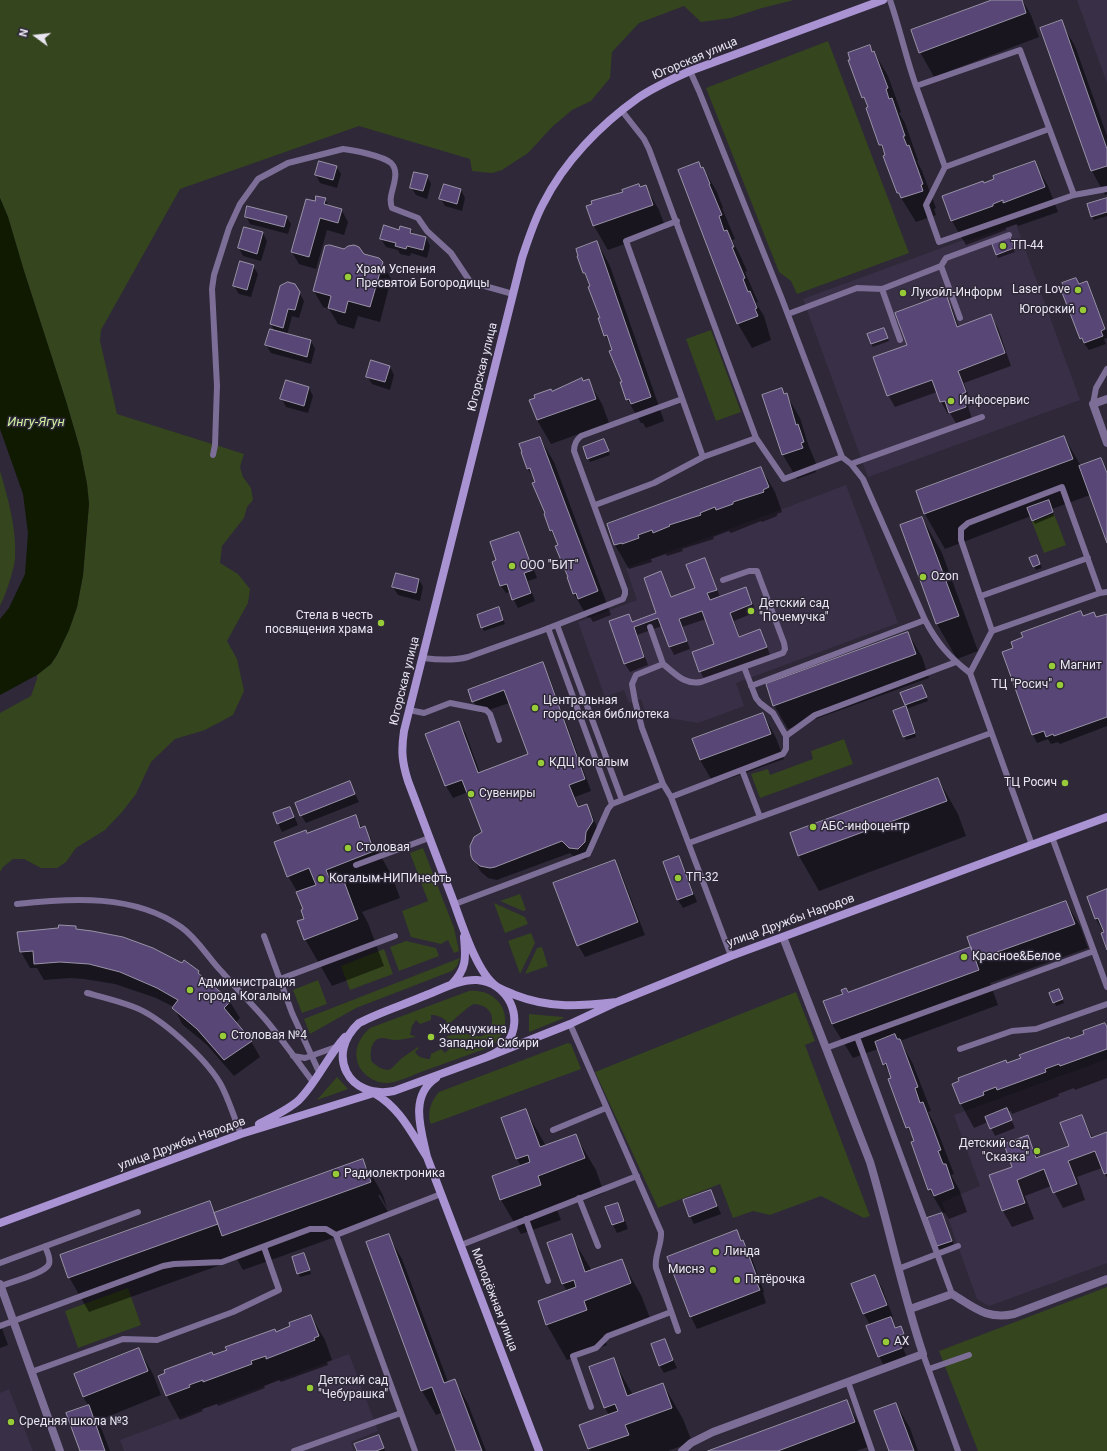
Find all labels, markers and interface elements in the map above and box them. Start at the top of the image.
north arrow [16,16,56,56]
text: N [17,27,31,38]
street label: Югорская улица [650,35,740,83]
place label: ТП-44 [1011,239,1044,253]
marker: ТП-44 [998,241,1008,251]
place label: Храм Успения Пресвятой Богородицы [356,263,490,291]
marker: Храм Успения Пресвятой Богородицы [343,272,353,282]
place label: Laser Love [1012,283,1070,297]
marker: Laser Love [1073,285,1083,295]
place label: Лукойл-Информ [911,286,1002,300]
marker: Лукойл-Информ [898,288,908,298]
place label: Югорский [1019,303,1075,317]
marker: Югорский [1078,305,1088,315]
street label: Югорская улица [465,321,501,413]
place label: Инфосервис [959,394,1029,408]
marker: Инфосервис [946,396,956,406]
water label: Ингу-Ягун [7,415,65,431]
place label: ООО "БИТ" [520,559,579,573]
marker: ООО "БИТ" [507,561,517,571]
place label: Ozon [931,570,959,584]
marker: Ozon [918,572,928,582]
place label: Детский сад "Почемучка" [759,597,829,625]
marker: Детский сад "Почемучка" [746,606,756,616]
place label: Стела в честь посвящения храма [265,609,373,637]
marker: Стела в честь посвящения храма [376,618,386,628]
street label: Югорская улица [387,635,423,727]
place label: Магнит [1060,659,1102,673]
marker: Магнит [1047,661,1057,671]
place label: ТЦ "Росич" [991,678,1052,692]
marker: ТЦ "Росич" [1055,680,1065,690]
place label: Центральная городская библиотека [543,694,669,722]
marker: Центральная городская библиотека [530,703,540,713]
place label: КДЦ Когалым [549,756,629,770]
marker: КДЦ Когалым [536,758,546,768]
place label: ТЦ Росич [1004,776,1057,790]
marker: ТЦ Росич [1060,778,1070,788]
place label: Сувениры [479,787,536,801]
marker: Сувениры [466,789,476,799]
place label: АБС-инфоцентр [821,820,910,834]
marker: АБС-инфоцентр [808,822,818,832]
place label: Столовая [356,841,410,855]
marker: Столовая [343,843,353,853]
place label: ТП-32 [686,871,719,885]
place label: Когалым-НИПИнефть [329,872,451,886]
marker: ТП-32 [673,873,683,883]
marker: Когалым-НИПИнефть [316,874,326,884]
street label: улица Дружбы Народов [725,891,857,951]
place label: Красное&Белое [972,950,1061,964]
marker: Красное&Белое [959,952,969,962]
place label: Адмиинистрация города Когалым [198,976,296,1004]
marker: Адмиинистрация города Когалым [185,985,195,995]
place label: Жемчужина Западной Сибири [439,1023,539,1051]
place label: Столовая №4 [231,1029,307,1043]
marker: Столовая №4 [218,1031,228,1041]
marker: Жемчужина Западной Сибири [426,1032,436,1042]
street label: улица Дружбы Народов [116,1114,248,1174]
place label: Детский сад "Сказка" [959,1137,1029,1165]
marker: Детский сад "Сказка" [1032,1146,1042,1156]
place label: Радиолектроника [344,1167,445,1181]
marker: Радиолектроника [331,1169,341,1179]
place label: Линда [724,1245,760,1259]
street label: Молодёжная улица [468,1246,520,1354]
marker: Линда [711,1247,721,1257]
place label: Миснэ [668,1263,705,1277]
marker: Миснэ [708,1265,718,1275]
place label: Пятёрочка [745,1273,805,1287]
marker: Пятёрочка [732,1275,742,1285]
place label: АХ [894,1335,909,1349]
marker: АХ [881,1337,891,1347]
place label: Детский сад "Чебурашка" [318,1374,388,1402]
marker: Детский сад "Чебурашка" [305,1383,315,1393]
place label: Средняя школа №3 [19,1415,129,1429]
marker: Средняя школа №3 [6,1417,16,1427]

